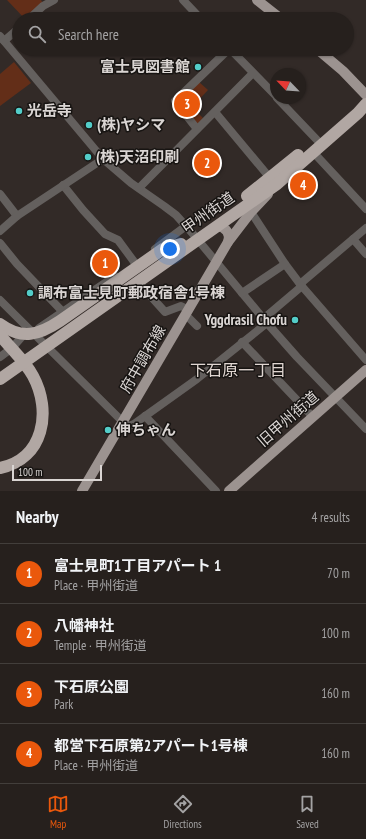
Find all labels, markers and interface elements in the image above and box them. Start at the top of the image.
search box [12,12,354,56]
icon: search [26,23,48,45]
text: Search here [58,25,119,44]
place label: 富士見図書館 [100,57,190,76]
marker: 富士見図書館 [193,62,203,72]
north arrow [270,68,306,104]
pin: 3 [174,89,200,119]
place label: 光岳寺 [27,101,72,120]
marker: 光岳寺 [14,106,24,116]
place label: (株)ヤシマ [97,115,165,134]
marker: (株)ヤシマ [84,120,94,130]
place label: (株)天沼印刷 [96,147,179,166]
pin: 2 [194,148,220,178]
marker: (株)天沼印刷 [83,152,93,162]
pin: 4 [290,170,316,200]
street label: 甲州街道 [178,188,238,238]
your location [160,239,180,259]
pin: 1 [92,248,118,278]
place label: 調布富士見町郵政宿舎1号棟 [38,283,225,302]
marker: 調布富士見町郵政宿舎1号棟 [25,288,35,298]
place label: Yggdrasil Chofu [203,310,287,329]
marker: Yggdrasil Chofu [290,315,300,325]
street label: 府中調布線 [116,322,170,396]
district label: 下石原一丁目 [190,360,286,380]
street label: 旧甲州街道 [253,387,322,450]
place label: 伸ちゃん [116,420,176,439]
marker: 伸ちゃん [103,425,113,435]
scale bar [12,463,102,482]
text: 100 m [18,465,42,479]
text: Nearby [16,506,59,528]
text: 4 results [311,509,350,526]
text: 富士見町1丁目アパート 1 [54,556,221,575]
text: 1 [26,565,32,582]
text: 70 m [327,565,350,582]
text: Place · 甲州街道 [54,577,138,594]
text: 八幡神社 [54,616,114,635]
text: 2 [26,625,32,642]
text: 100 m [321,625,350,642]
text: Temple · 甲州街道 [54,637,147,654]
text: 下石原公園 [54,677,129,696]
text: 3 [26,685,32,702]
text: 160 m [321,685,350,702]
text: Park [54,696,73,713]
text: 都営下石原第2アパート1号棟 [54,736,248,755]
text: 4 [26,745,32,762]
text: 160 m [321,745,350,762]
text: Place · 甲州街道 [54,757,138,774]
tab: Map [47,793,69,831]
tab: Directions [164,793,202,831]
tab: Saved [296,793,319,831]

